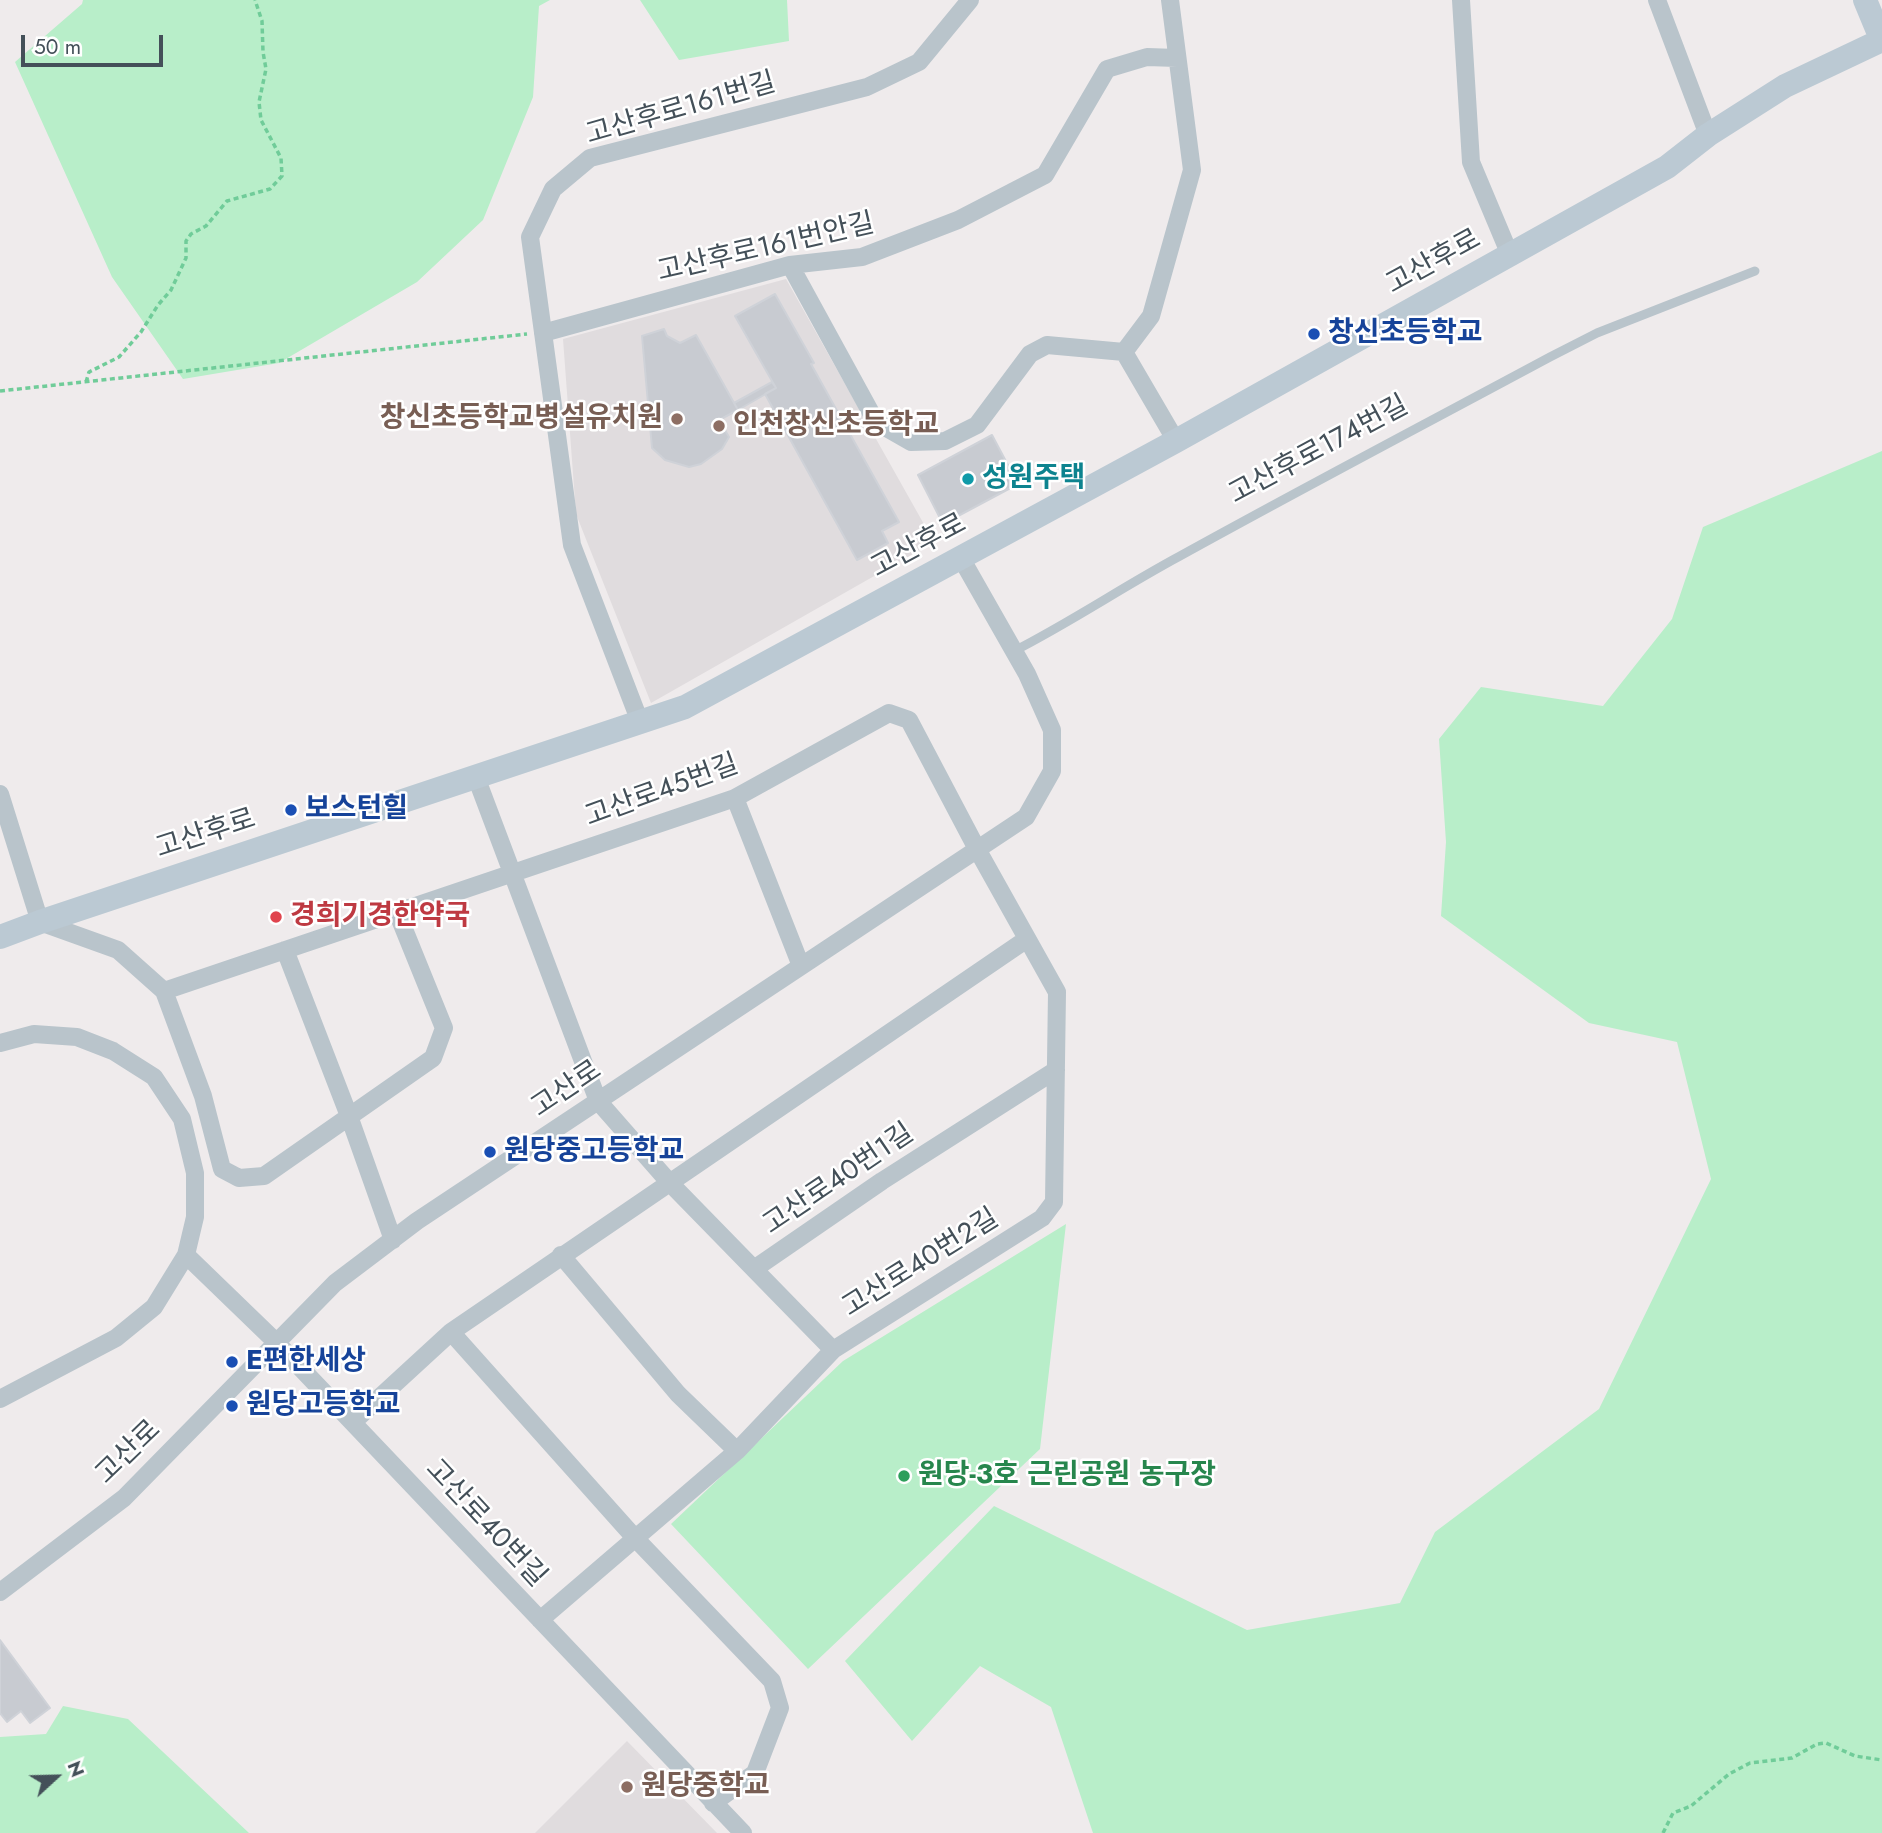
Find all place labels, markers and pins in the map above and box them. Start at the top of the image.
place label: 창신초등학교 [1328,317,1483,351]
marker: 창신초등학교 [1306,326,1322,342]
place label: 창신초등학교병설유치원 [380,402,663,436]
place label: 인천창신초등학교 [733,409,939,443]
marker: 창신초등학교병설유치원 [669,411,685,427]
marker: 인천창신초등학교 [711,418,727,434]
place label: 성원주택 [982,462,1085,496]
marker: 성원주택 [960,471,976,487]
place label: 보스턴힐 [305,793,408,827]
marker: 보스턴힐 [283,802,299,818]
place label: 경희기경한약국 [290,900,470,934]
marker: 경희기경한약국 [268,909,284,925]
place label: 원당중고등학교 [504,1135,684,1169]
marker: 원당중고등학교 [482,1144,498,1160]
place label: E편한세상 [246,1345,366,1379]
marker: E편한세상 [224,1354,240,1370]
place label: 원당고등학교 [246,1389,401,1423]
marker: 원당고등학교 [224,1398,240,1414]
place label: 원당-3호 근린공원 농구장 [918,1459,1216,1493]
marker: 원당-3호 근린공원 농구장 [896,1468,912,1484]
place label: 원당중학교 [641,1770,770,1804]
marker: 원당중학교 [619,1779,635,1795]

